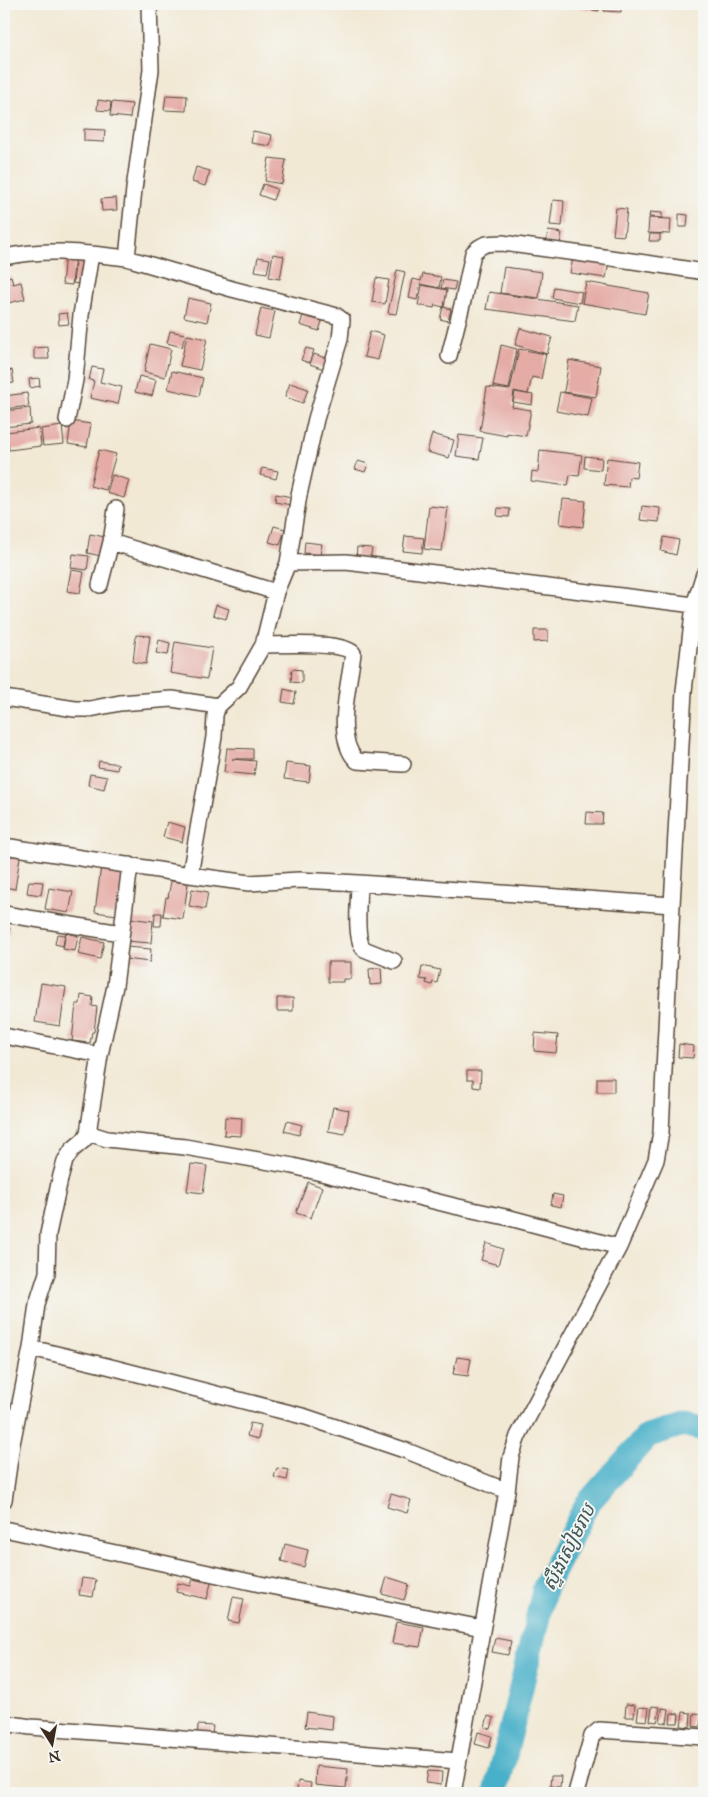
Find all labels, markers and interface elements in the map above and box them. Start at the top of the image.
water label: ស្ទឹងសៀមរាប [536,1498,601,1595]
north arrow [28,1720,78,1770]
text: N [47,1747,62,1766]

